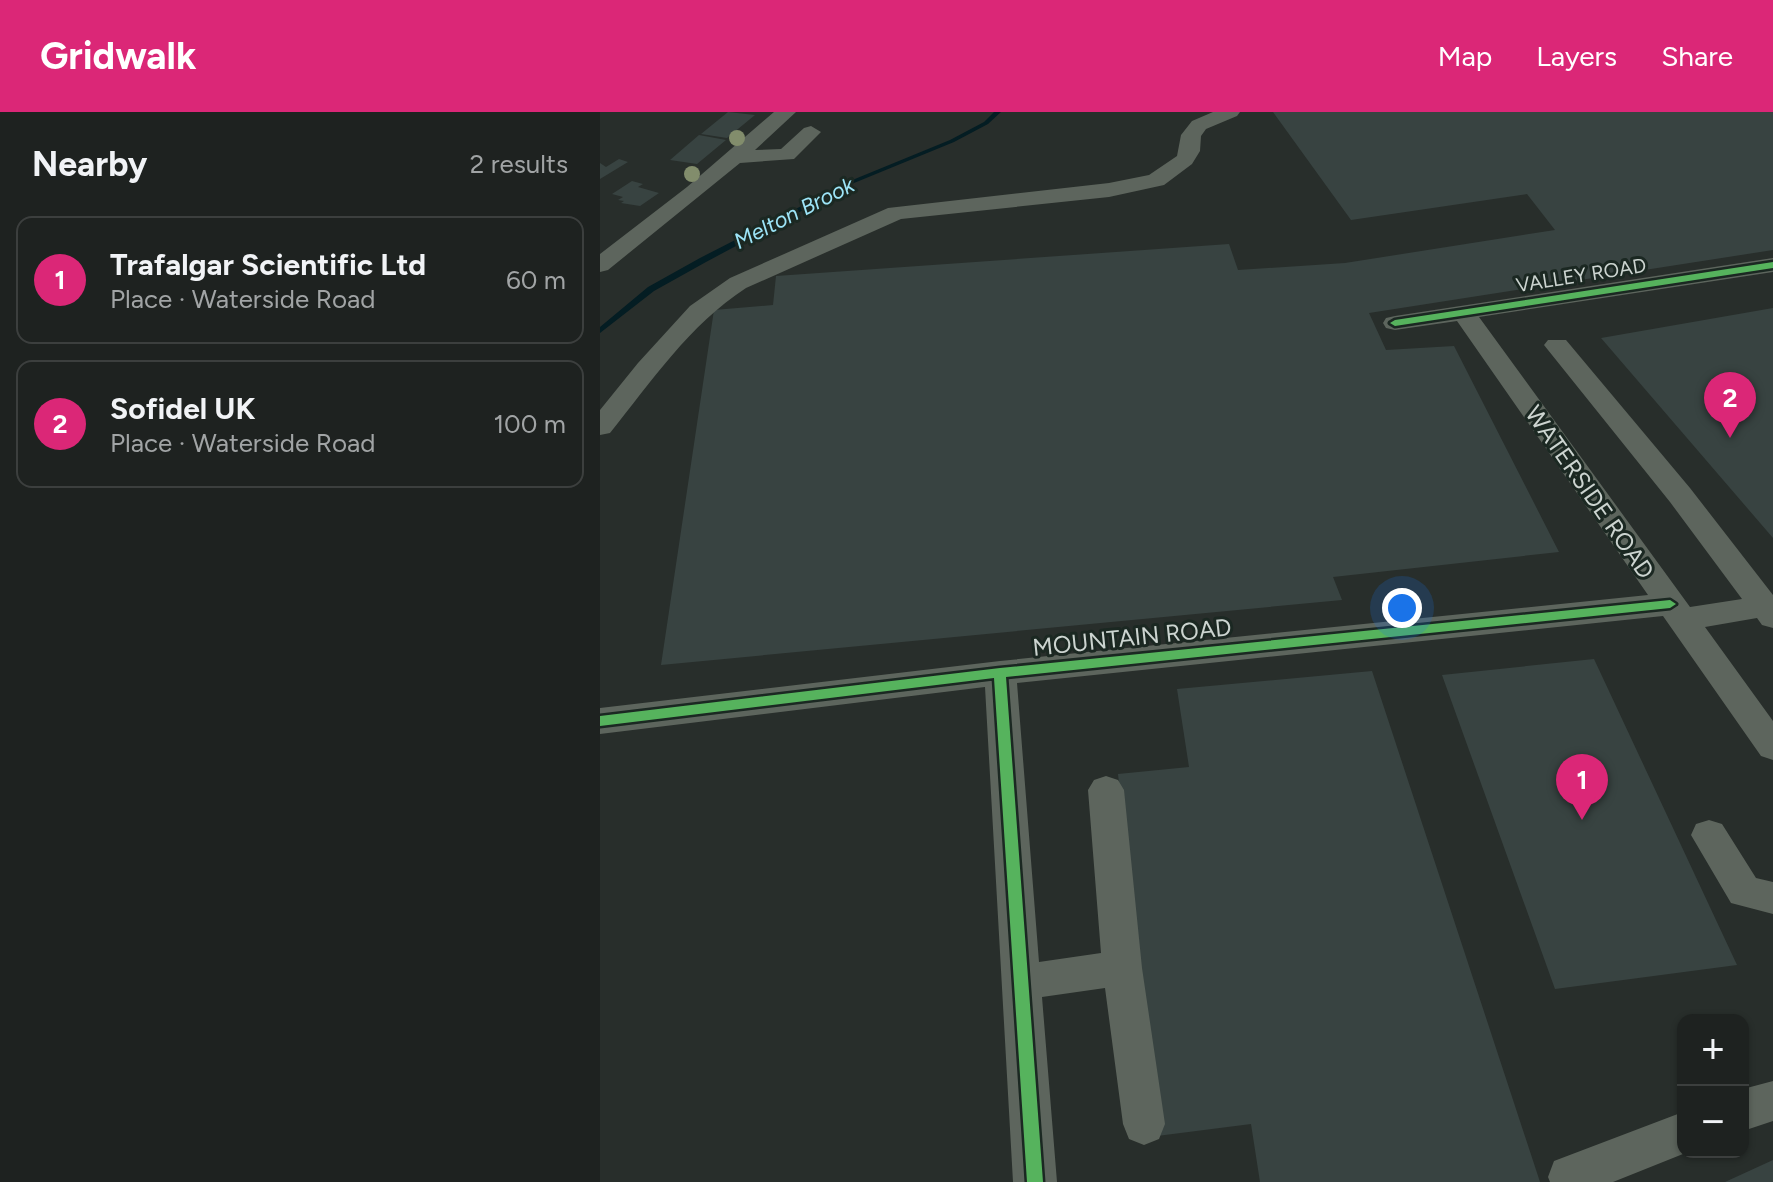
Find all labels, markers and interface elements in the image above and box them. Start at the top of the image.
text: Gridwalk [40,33,196,79]
text: Map [1438,39,1492,73]
text: Layers [1536,39,1617,73]
text: Share [1661,39,1733,73]
text: Nearby [32,144,147,185]
text: 2 results [470,148,568,180]
water label: Melton Brook [729,170,860,255]
text: Trafalgar Scientific Ltd [110,246,426,283]
street label: VALLEY ROAD [1514,253,1648,297]
text: 1 [55,264,65,296]
text: 60 m [506,264,566,296]
text: Place · Waterside Road [110,283,376,315]
pin: 2 [1704,372,1756,438]
text: Sofidel UK [110,390,255,427]
street label: WATERSIDE ROAD [1519,400,1661,584]
text: 2 [52,408,68,440]
text: 100 m [493,408,566,440]
text: Place · Waterside Road [110,427,376,459]
your location [1382,588,1422,628]
street label: MOUNTAIN ROAD [1031,612,1233,662]
pin: 1 [1556,754,1608,820]
map controls [1677,1014,1749,1158]
button: + [1677,1014,1749,1086]
button: − [1677,1086,1749,1158]

